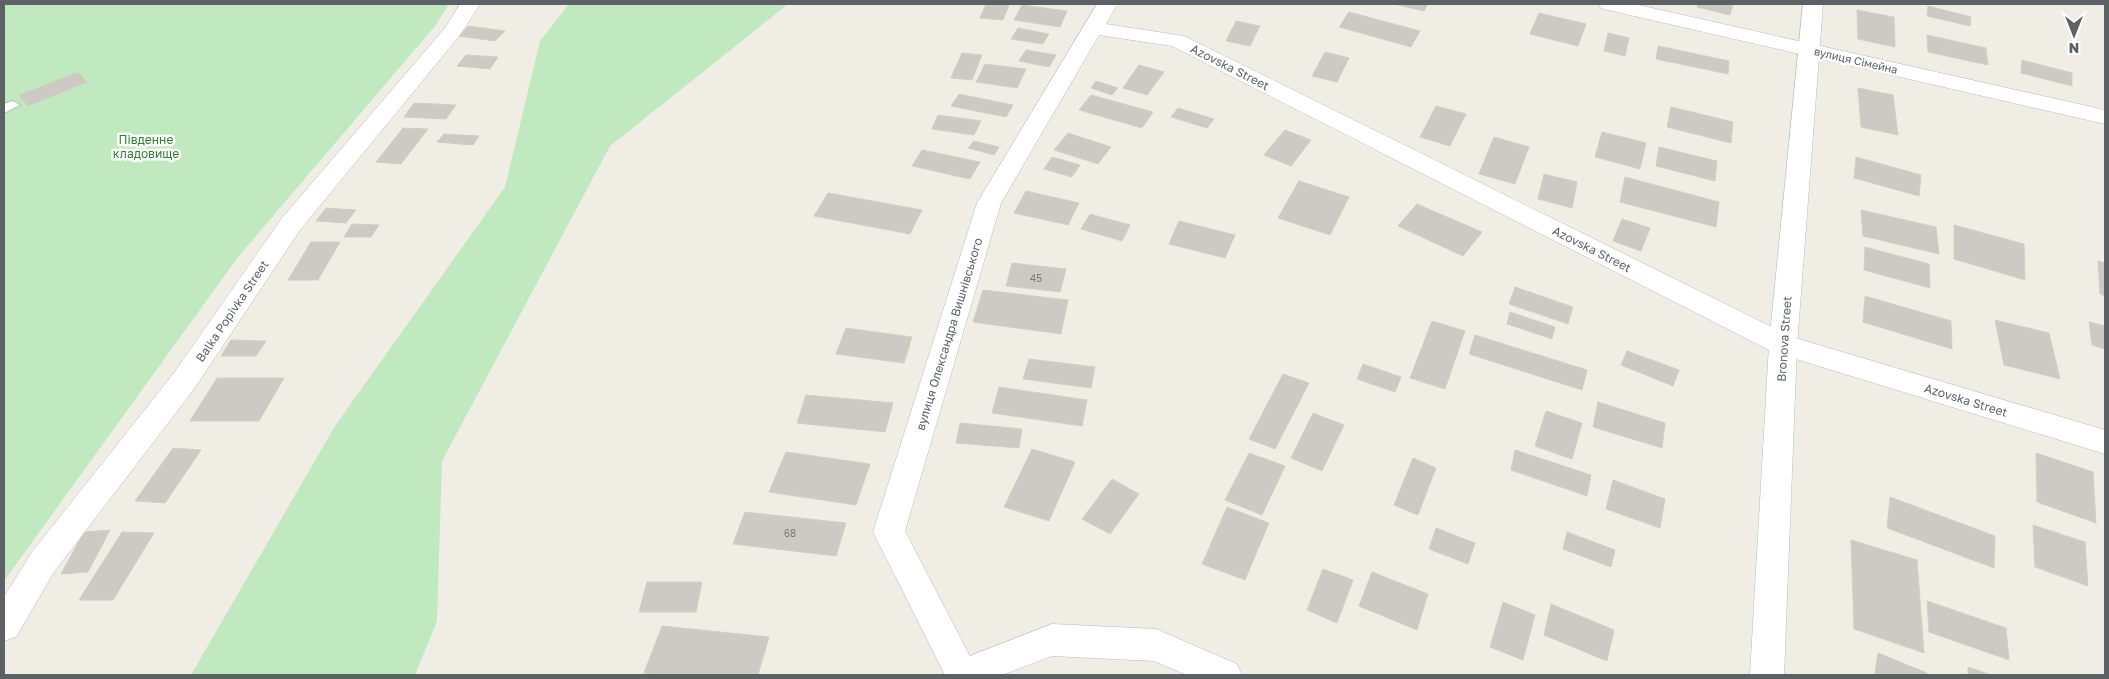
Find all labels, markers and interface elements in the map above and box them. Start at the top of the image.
north arrow [2049,10,2099,60]
text: N [2069,40,2079,57]
street label: Azovska Street [1188,41,1272,93]
street label: вулиця Сімейна [1813,44,1899,76]
park label: Південне кладовище [113,132,179,161]
street label: Azovska Street [1550,223,1634,275]
street label: вулиця Олександра Вишнівського [912,236,986,432]
street label: Balka Popivka Street [192,257,272,365]
house number: 45 [1030,272,1042,284]
street label: Bronova Street [1774,295,1794,382]
street label: Azovska Street [1923,380,2010,420]
house number: 68 [784,527,796,539]

